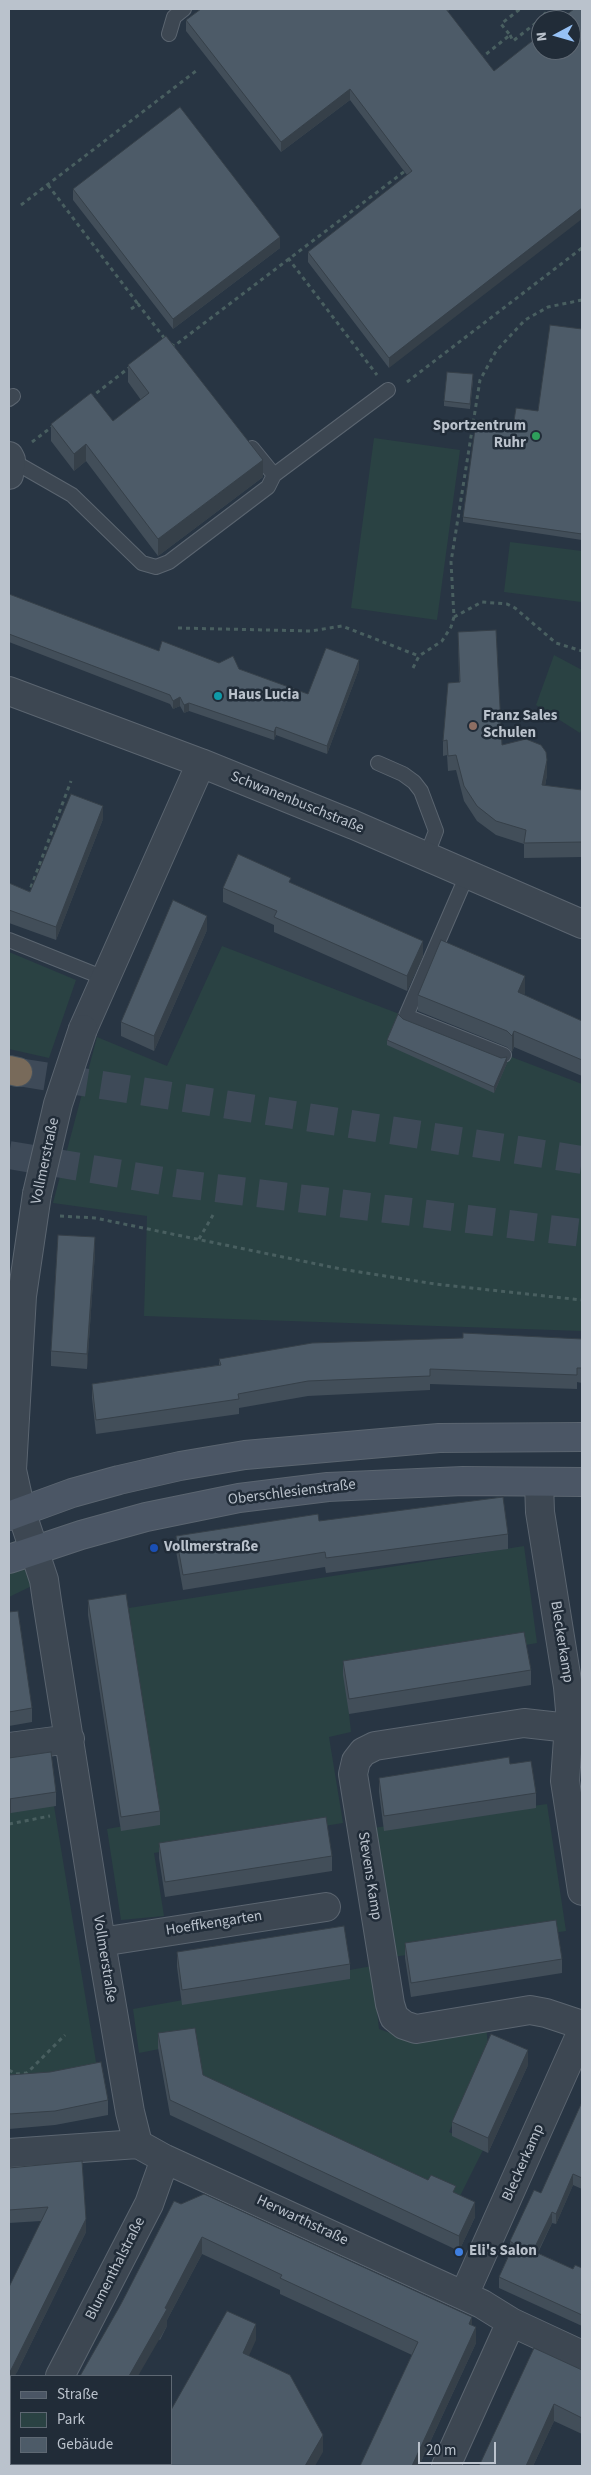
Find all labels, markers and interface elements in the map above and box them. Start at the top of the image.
north arrow [531,10,581,60]
text: N [532,31,553,42]
place label: Sportzentrum Ruhr [433,418,526,453]
marker: Sportzentrum Ruhr [530,430,542,442]
place label: Haus Lucia [228,687,299,705]
marker: Haus Lucia [212,690,224,702]
place label: Franz Sales Schulen [483,708,557,743]
marker: Franz Sales Schulen [467,720,479,732]
street label: Schwanenbuschstraße [228,768,366,838]
street label: Vollmerstraße [28,1116,64,1206]
street label: Oberschlesienstraße [227,1476,357,1510]
place label: Vollmerstraße [164,1539,258,1557]
marker: Vollmerstraße [148,1542,160,1554]
street label: Bleckerkamp [546,1600,576,1684]
street label: Stevens Kamp [353,1831,385,1921]
street label: Hoeffkengarten [165,1907,263,1941]
street label: Vollmerstraße [88,1914,120,2004]
street label: Bleckerkamp [499,2122,549,2204]
street label: Herwarthstraße [253,2192,351,2250]
street label: Blumenthalstraße [82,2215,150,2323]
place label: Eli's Salon [469,2243,537,2261]
marker: Eli's Salon [453,2246,465,2258]
legend [10,2375,172,2465]
text: Straße [57,2384,98,2405]
text: Park [57,2409,85,2430]
scale bar [421,2432,498,2464]
text: Gebäude [57,2434,113,2455]
text: 20 m [426,2440,456,2461]

